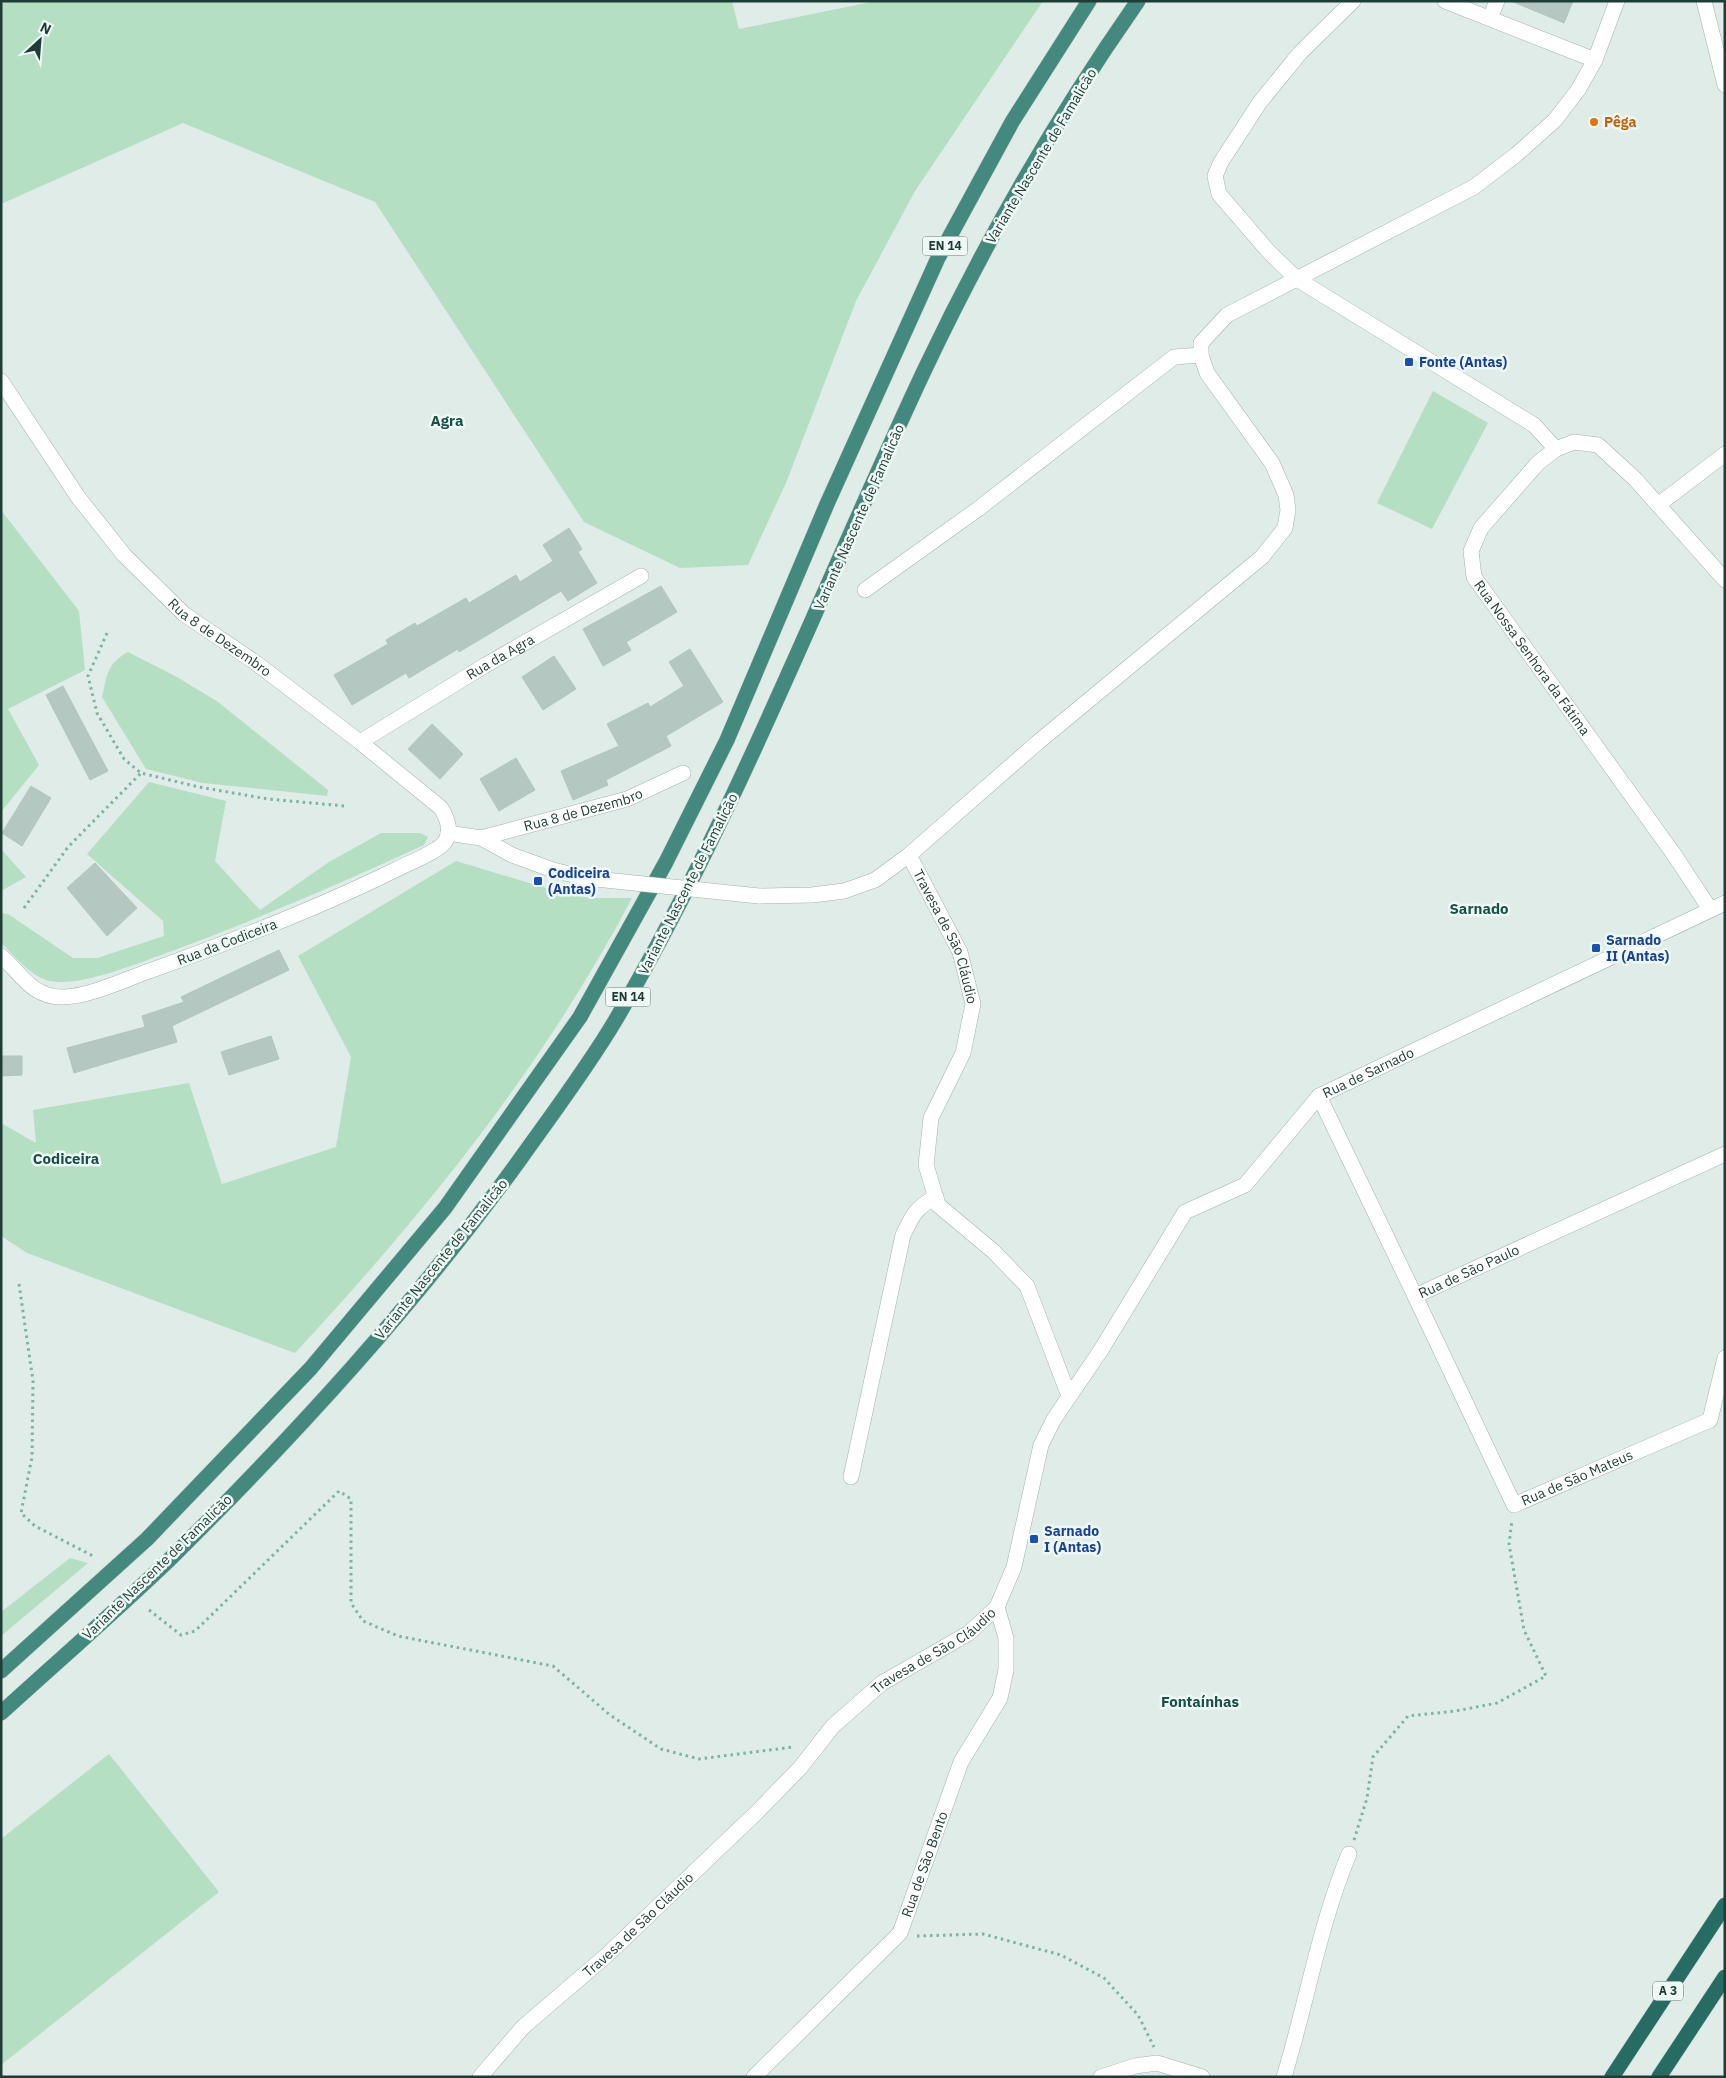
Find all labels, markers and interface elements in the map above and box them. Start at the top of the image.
north arrow [15,15,65,65]
text: N [37,18,54,39]
street label: Variante Nascente de Famalicão [981,65,1101,247]
place label: Pêga [1604,113,1636,131]
marker: Pêga [1588,116,1600,128]
road number: EN 14 [922,237,968,256]
place label: Fonte (Antas) [1419,353,1508,371]
marker: Fonte (Antas) [1403,356,1415,368]
district label: Agra [431,411,464,430]
street label: Variante Nascente de Famalicão [810,421,908,613]
street label: Rua Nossa Senhora da Fátima [1470,577,1595,739]
street label: Rua 8 de Dezembro [164,594,275,681]
street label: Rua da Agra [463,630,538,684]
street label: Rua 8 de Dezembro [522,784,646,835]
street label: Variante Nascente de Famalicão [634,790,742,978]
place label: Codiceira (Antas) [548,864,610,898]
street label: Travesa de São Cláudio [909,866,982,1006]
marker: Codiceira (Antas) [532,875,544,887]
district label: Sarnado [1449,899,1509,918]
street label: Rua da Codiceira [175,915,280,969]
place label: Sarnado II (Antas) [1606,931,1669,965]
marker: Sarnado II (Antas) [1590,942,1602,954]
road number: EN 14 [606,988,650,1006]
street label: Rua de Sarnado [1320,1043,1417,1102]
district label: Codiceira [33,1149,100,1168]
street label: Variante Nascente de Famalicão [371,1175,511,1343]
street label: Rua de São Paulo [1415,1240,1522,1302]
street label: Rua de São Mateus [1519,1445,1636,1510]
street label: Variante Nascente de Famalicão [78,1490,236,1643]
place label: Sarnado I (Antas) [1044,1522,1101,1556]
marker: Sarnado I (Antas) [1028,1533,1040,1545]
street label: Travesa de São Cláudio [867,1604,1000,1697]
district label: Fontaínhas [1161,1692,1240,1711]
street label: Rua de São Bento [897,1809,952,1920]
street label: Travesa de São Cláudio [579,1868,697,1981]
road number: A 3 [1653,1982,1683,2000]

